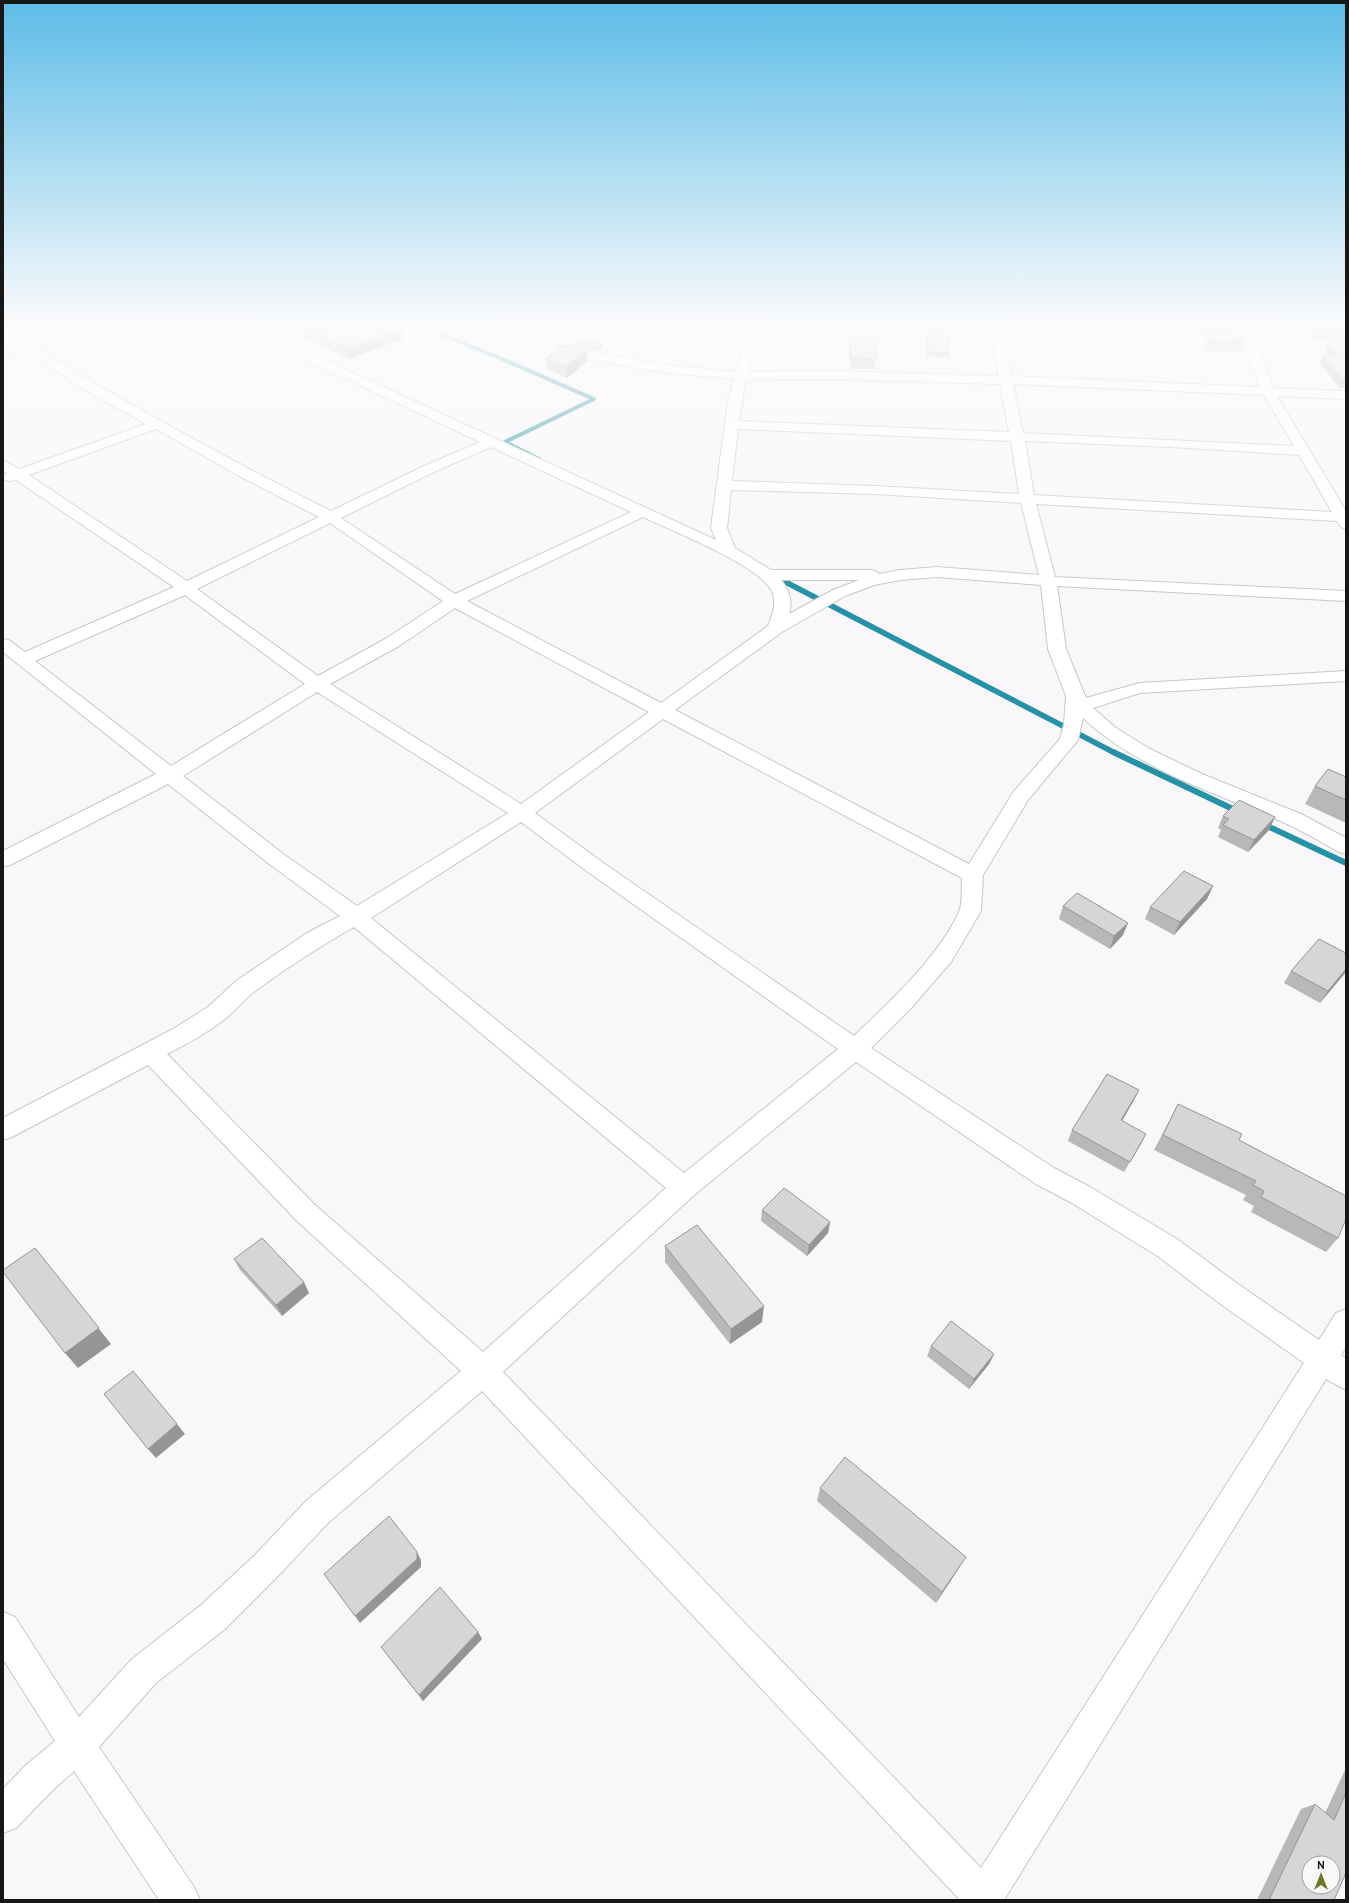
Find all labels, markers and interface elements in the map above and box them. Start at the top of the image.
north arrow [1301,1855,1341,1895]
text: N [1317,1859,1325,1873]

